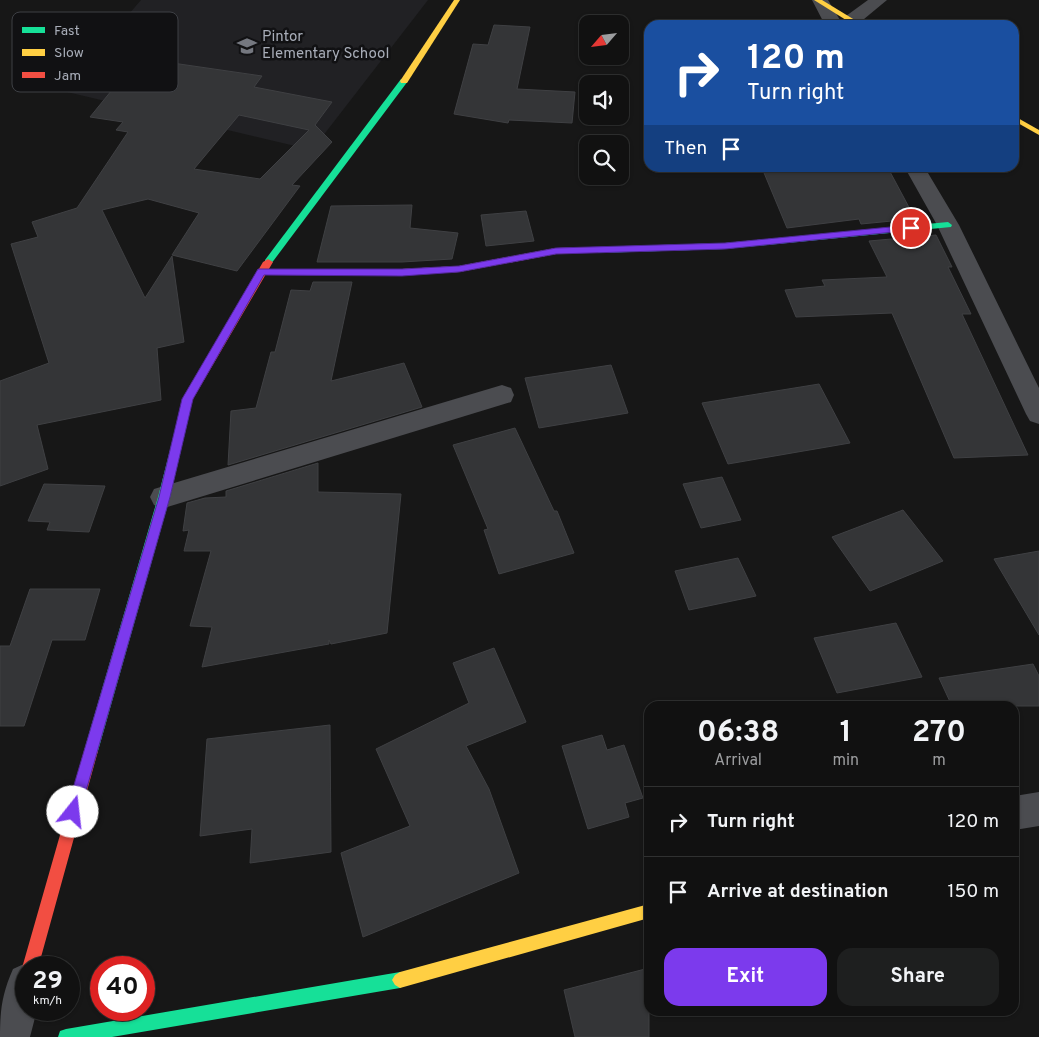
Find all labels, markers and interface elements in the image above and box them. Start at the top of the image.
legend [12,12,178,92]
north arrow [579,15,629,65]
map controls [579,15,629,185]
text: Fast [54,23,80,40]
place label: Pintor Elementary School [262,28,389,64]
school or university icon: Pintor Elementary School [236,35,258,57]
text: 120 m [747,37,845,81]
icon: right [664,40,729,105]
text: Slow [54,45,84,62]
text: Jam [54,68,81,85]
button: sound [579,75,629,125]
text: Turn right [747,80,844,107]
button: search [579,135,629,185]
icon: arrive [717,135,745,163]
text: Then [664,137,707,161]
pin [890,207,932,249]
icon: arrive [897,214,925,242]
text: 06:38 [697,715,779,752]
text: 1 [840,715,852,752]
text: 270 [912,715,966,752]
text: Arrival [714,751,762,771]
text: min [832,751,859,771]
text: m [932,751,946,771]
position arrow [46,785,98,837]
icon: right [664,808,692,836]
text: Turn right [707,810,795,834]
text: 120 m [948,810,999,834]
icon: arrive [664,878,692,906]
text: Arrive at destination [707,880,888,904]
text: 150 m [947,880,999,904]
button: Exit [664,948,827,1006]
button: Share [837,948,999,1006]
speed limit sign: 40 [90,956,155,1021]
text: 29 [32,966,63,998]
text: km/h [33,993,62,1009]

